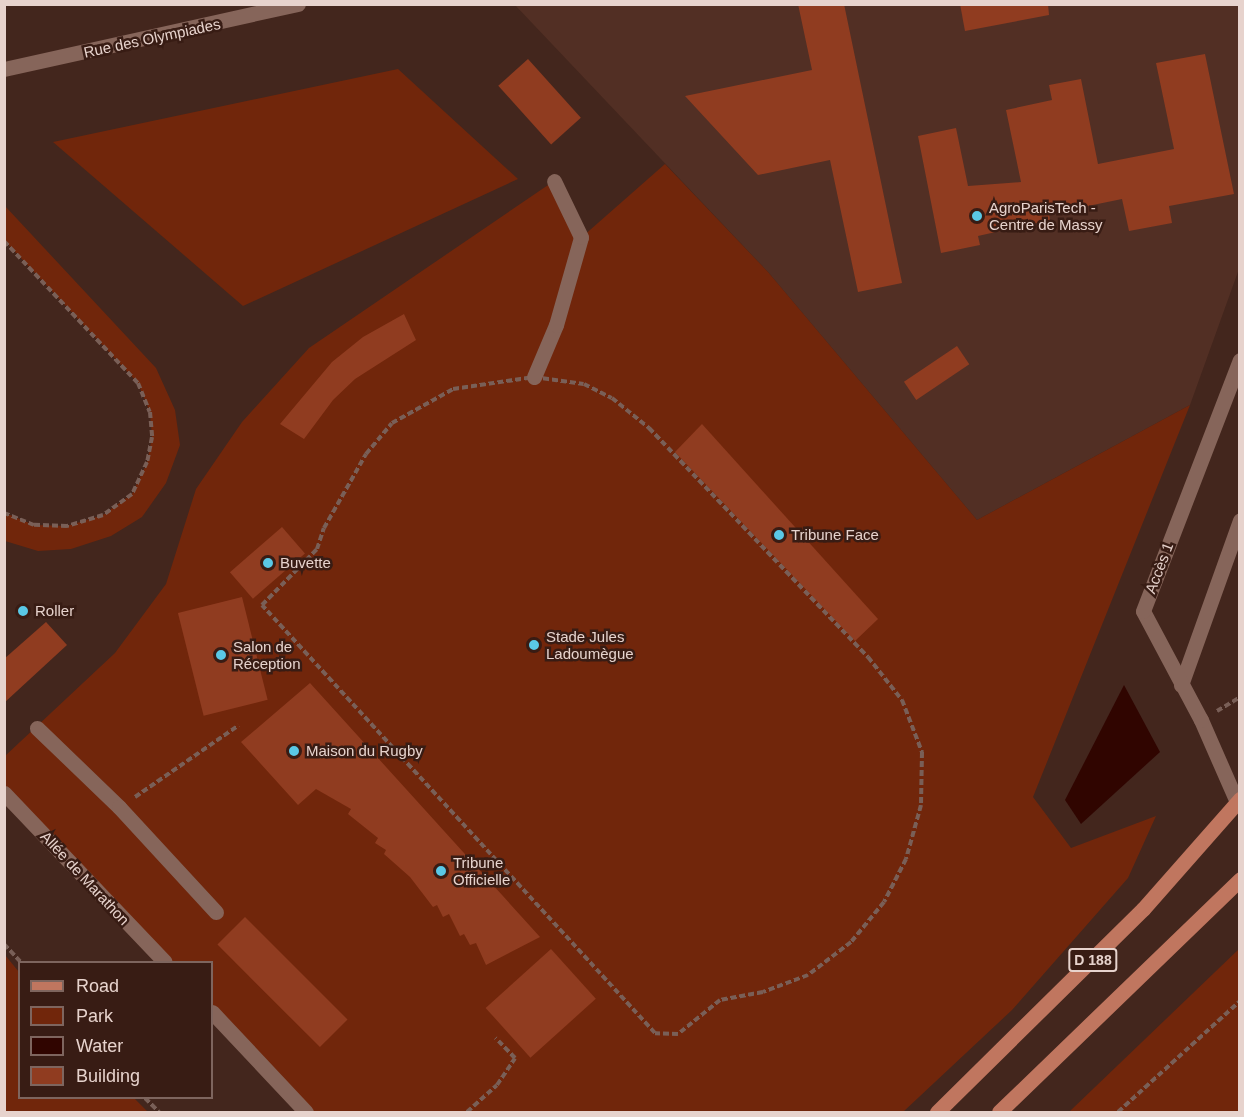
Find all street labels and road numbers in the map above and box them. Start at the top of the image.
street label: Rue des Olympiades [82,15,222,61]
street label: Accès 1 [1141,540,1177,596]
street label: Allée de Marathon [37,827,133,929]
road number: D 188 [1068,949,1118,971]

